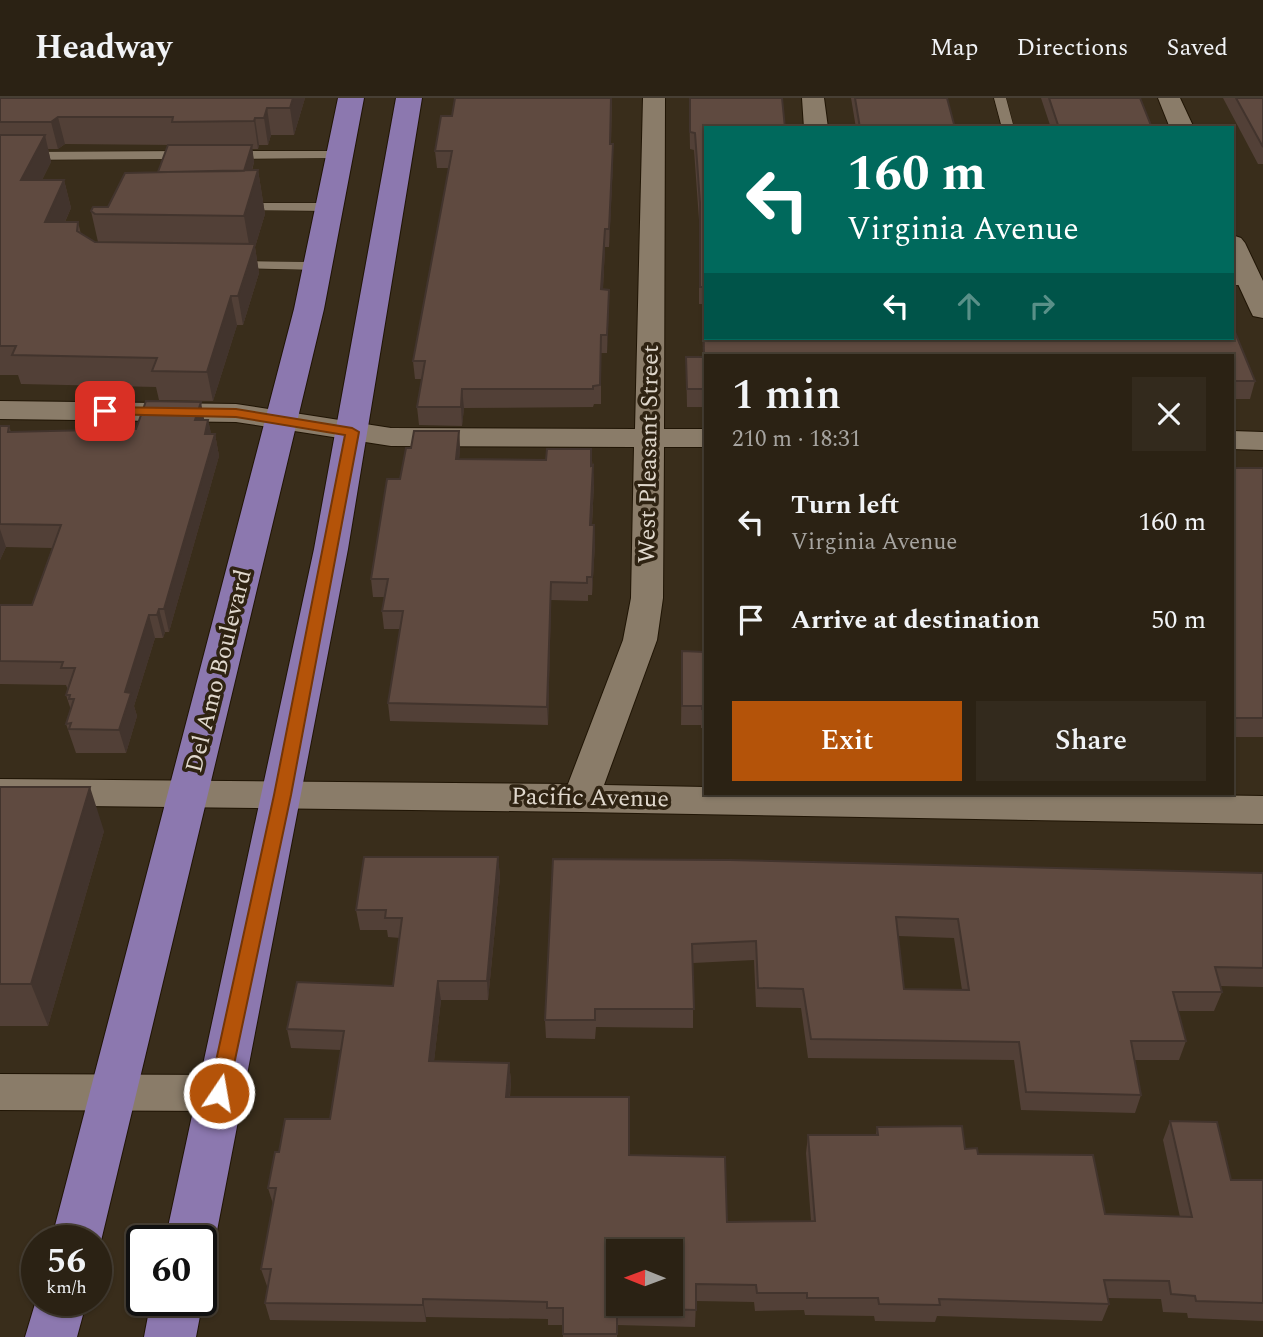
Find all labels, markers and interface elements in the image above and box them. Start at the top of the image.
text: Headway [35,23,172,73]
text: Map [930,30,978,66]
text: Directions [1016,30,1128,66]
text: Saved [1166,30,1228,66]
text: 160 m [847,137,986,212]
icon: left [732,154,823,245]
text: Virginia Avenue [847,205,1079,254]
icon: left [877,287,915,325]
icon: ahead [950,287,988,325]
icon: right [1023,287,1061,325]
street label: West Pleasant Street [629,344,669,564]
text: 1 min [732,364,841,427]
button: close [1132,377,1206,451]
pin [75,381,135,441]
icon: arrive [86,392,124,430]
text: 210 m · 18:31 [732,422,861,457]
text: Turn left [791,485,899,525]
text: 160 m [1138,502,1206,542]
icon: left [732,503,770,541]
text: Virginia Avenue [791,525,958,560]
street label: Del Amo Boulevard [176,566,262,776]
text: Arrive at destination [791,600,1040,640]
text: 50 m [1151,600,1206,640]
icon: arrive [732,601,770,639]
button: Exit [732,701,962,781]
button: Share [976,701,1206,781]
street label: Pacific Avenue [511,779,669,817]
position arrow [182,1056,256,1130]
speed limit sign: 60 [126,1225,217,1316]
text: 56 [47,1235,86,1288]
north arrow [606,1239,682,1316]
map controls [606,1239,683,1316]
text: km/h [46,1274,87,1301]

